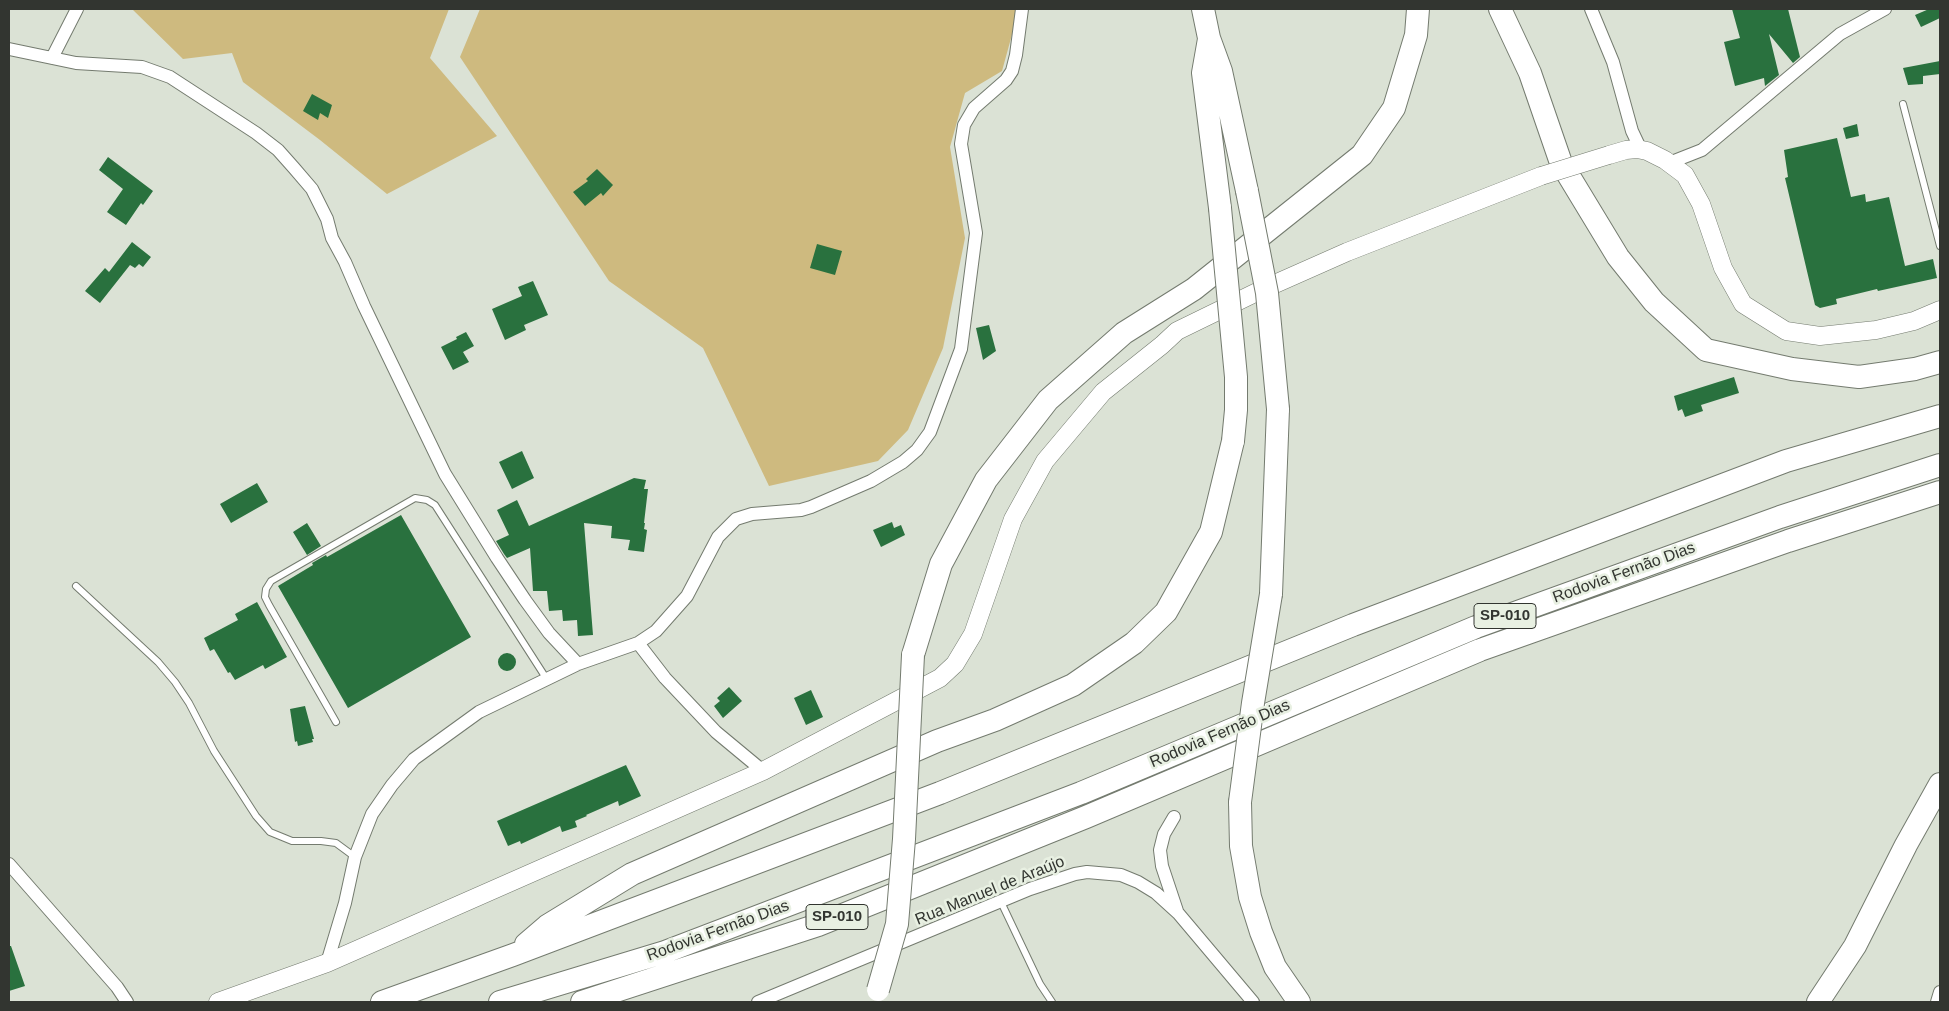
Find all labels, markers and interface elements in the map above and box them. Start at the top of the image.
street label: Rodovia Fernão Dias [1550,538,1698,608]
road number: SP-010 [1474,604,1536,628]
street label: Rodovia Fernão Dias [1147,696,1293,772]
street label: Rua Manuel de Araújo [913,852,1067,930]
street label: Rodovia Fernão Dias [644,896,792,966]
road number: SP-010 [806,904,868,930]

